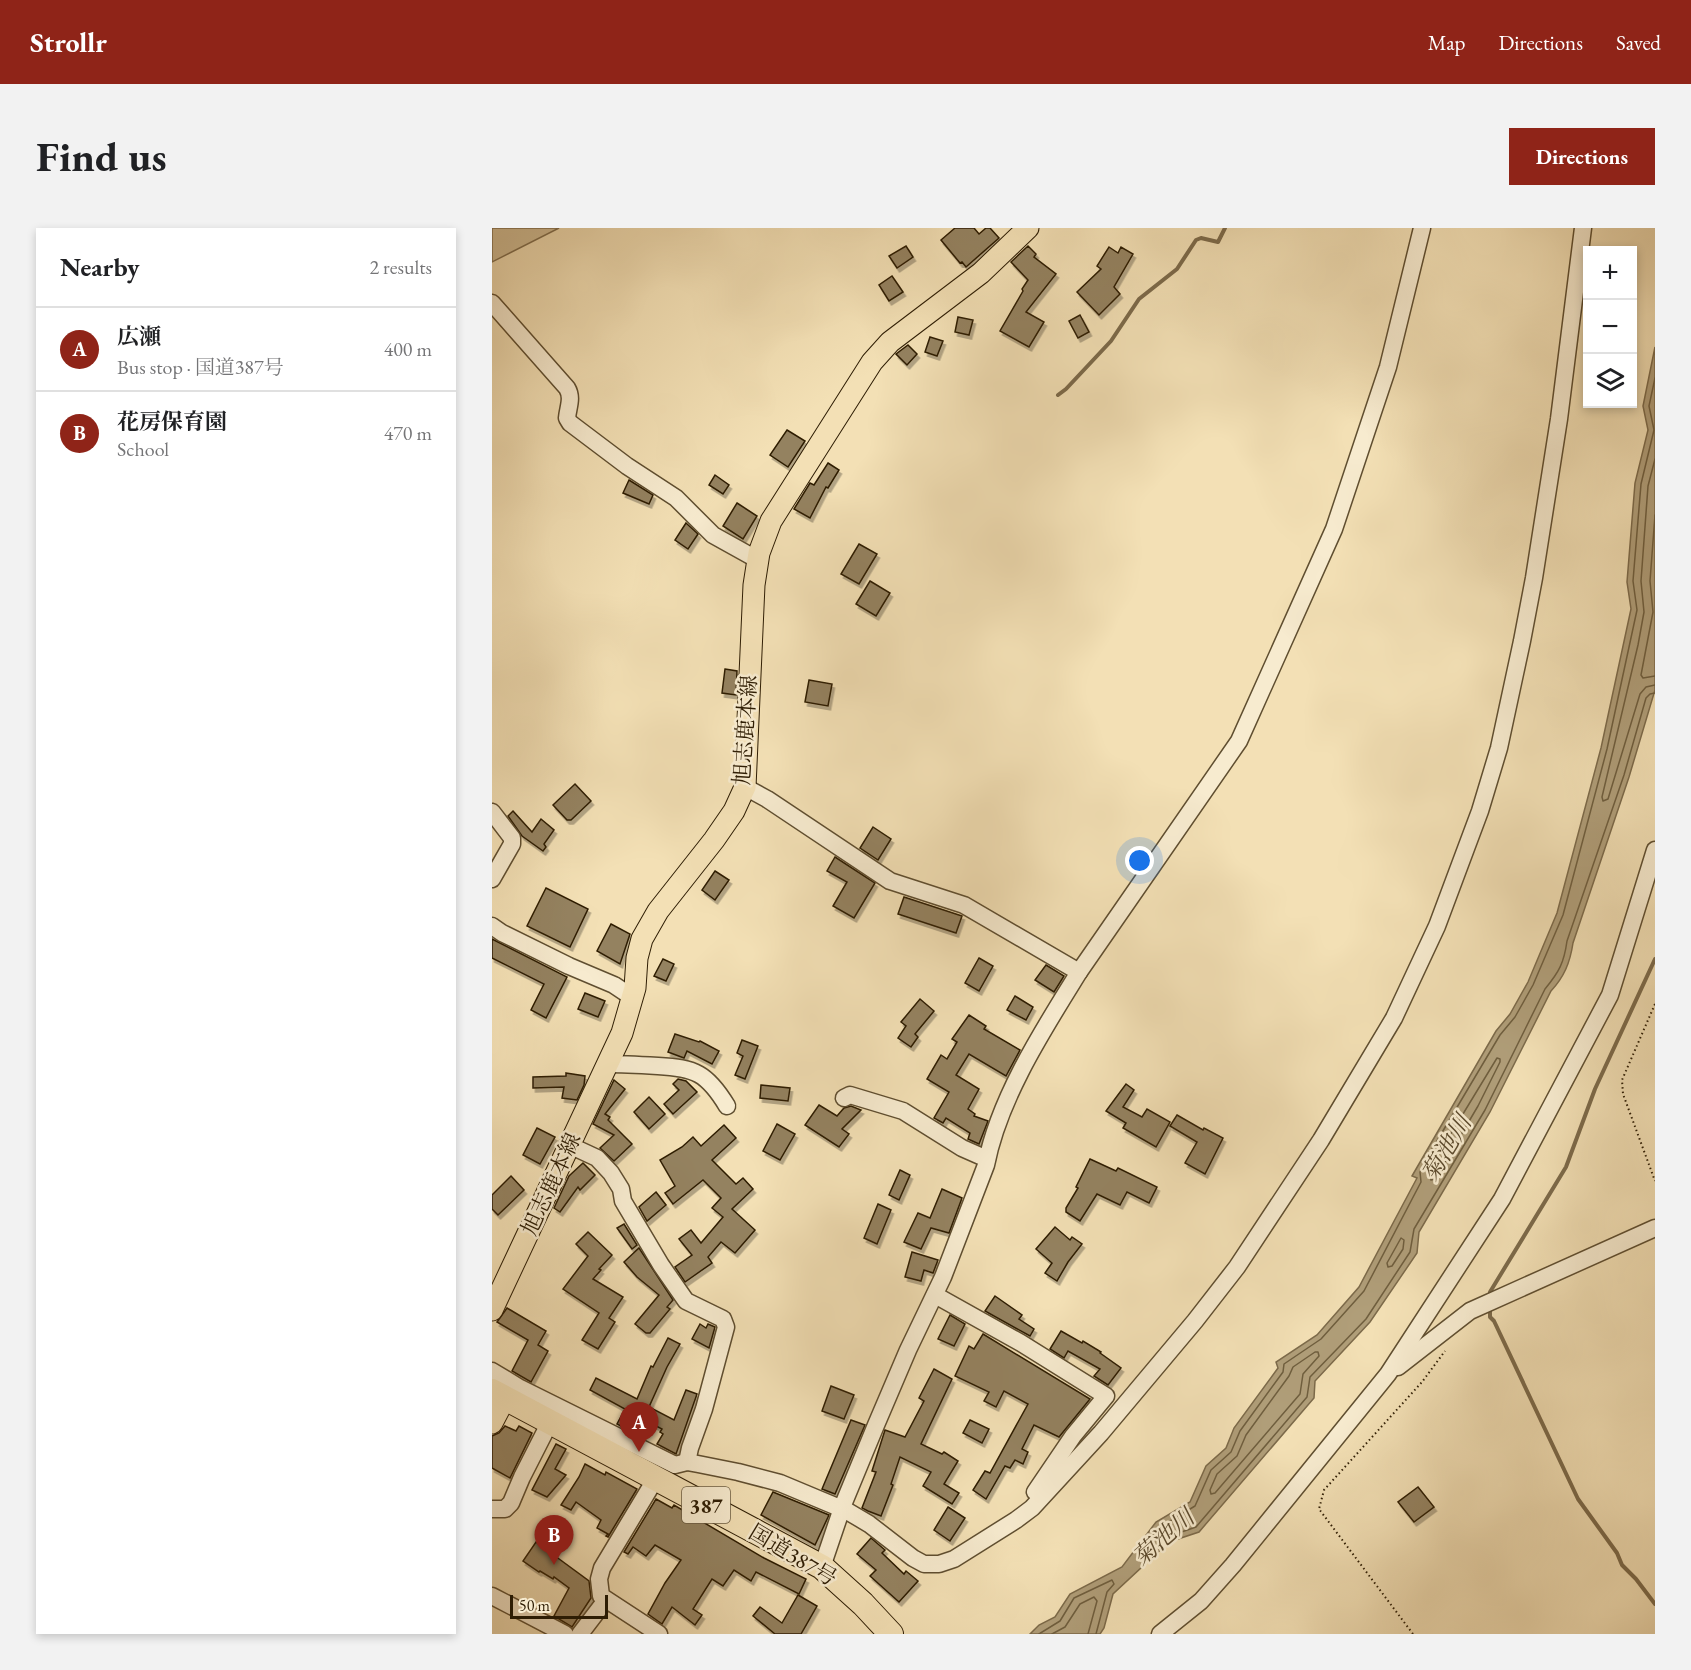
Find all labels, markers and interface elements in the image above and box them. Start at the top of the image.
text: Strollr [30,24,107,60]
text: Map [1428,29,1465,56]
text: Directions [1498,29,1583,56]
text: Saved [1616,29,1661,56]
button: Directions [1509,128,1655,185]
text: Find us [36,129,167,184]
map controls [1583,246,1637,408]
button: + [1583,246,1637,300]
text: Nearby [60,250,140,284]
text: 2 results [369,254,432,280]
button: − [1583,300,1637,354]
text: 広瀬 [117,322,161,351]
text: A [72,336,87,362]
text: 400 m [384,336,432,362]
text: Bus stop · 国道387号 [117,354,284,380]
button: layers [1583,354,1637,408]
text: 花房保育園 [117,407,227,436]
text: B [73,420,86,446]
text: 470 m [384,420,432,446]
text: School [117,436,169,462]
street label: 旭志鹿本線 [727,674,763,786]
your location [1125,846,1154,875]
water label: 菊池川 [1414,1107,1479,1187]
street label: 旭志鹿本線 [515,1128,587,1240]
pin: A [620,1402,658,1452]
road number: 387 [682,1487,730,1523]
water label: 菊池川 [1126,1500,1203,1572]
pin: B [534,1516,574,1565]
street label: 国道387号 [744,1517,842,1593]
scale bar [510,1592,608,1620]
text: 50 m [519,1595,550,1616]

